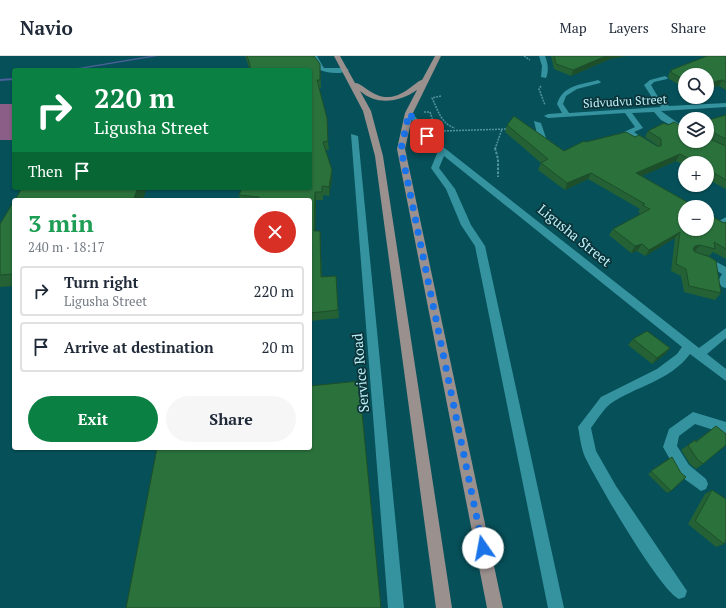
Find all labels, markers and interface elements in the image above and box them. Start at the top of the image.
text: Navio [20,15,73,40]
text: Map [560,18,587,37]
text: Layers [609,18,649,37]
text: Share [671,18,706,37]
map controls [678,68,714,236]
button: search [678,68,714,104]
text: 220 m [94,79,175,116]
icon: right [28,84,80,136]
street label: Sidvudvu Street [583,91,668,111]
button: layers [678,112,714,148]
text: Ligusha Street [94,115,209,139]
pin [410,119,444,153]
icon: arrive [416,125,438,147]
button: + [678,156,714,192]
icon: arrive [71,160,93,182]
text: Then [28,161,63,181]
street label: Ligusha Street [534,199,616,271]
button: − [678,200,714,236]
text: 3 min [28,207,94,239]
button: close [254,211,296,253]
text: 240 m · 18:17 [28,238,105,256]
text: Turn right [64,272,139,292]
icon: right [30,280,52,302]
text: 220 m [253,281,294,301]
text: Ligusha Street [64,292,147,310]
street label: Service Road [347,332,373,413]
icon: arrive [30,336,52,358]
text: Arrive at destination [64,337,214,357]
text: 20 m [261,337,294,357]
button: Exit [28,396,158,442]
button: Share [166,396,296,442]
position arrow [462,527,504,569]

